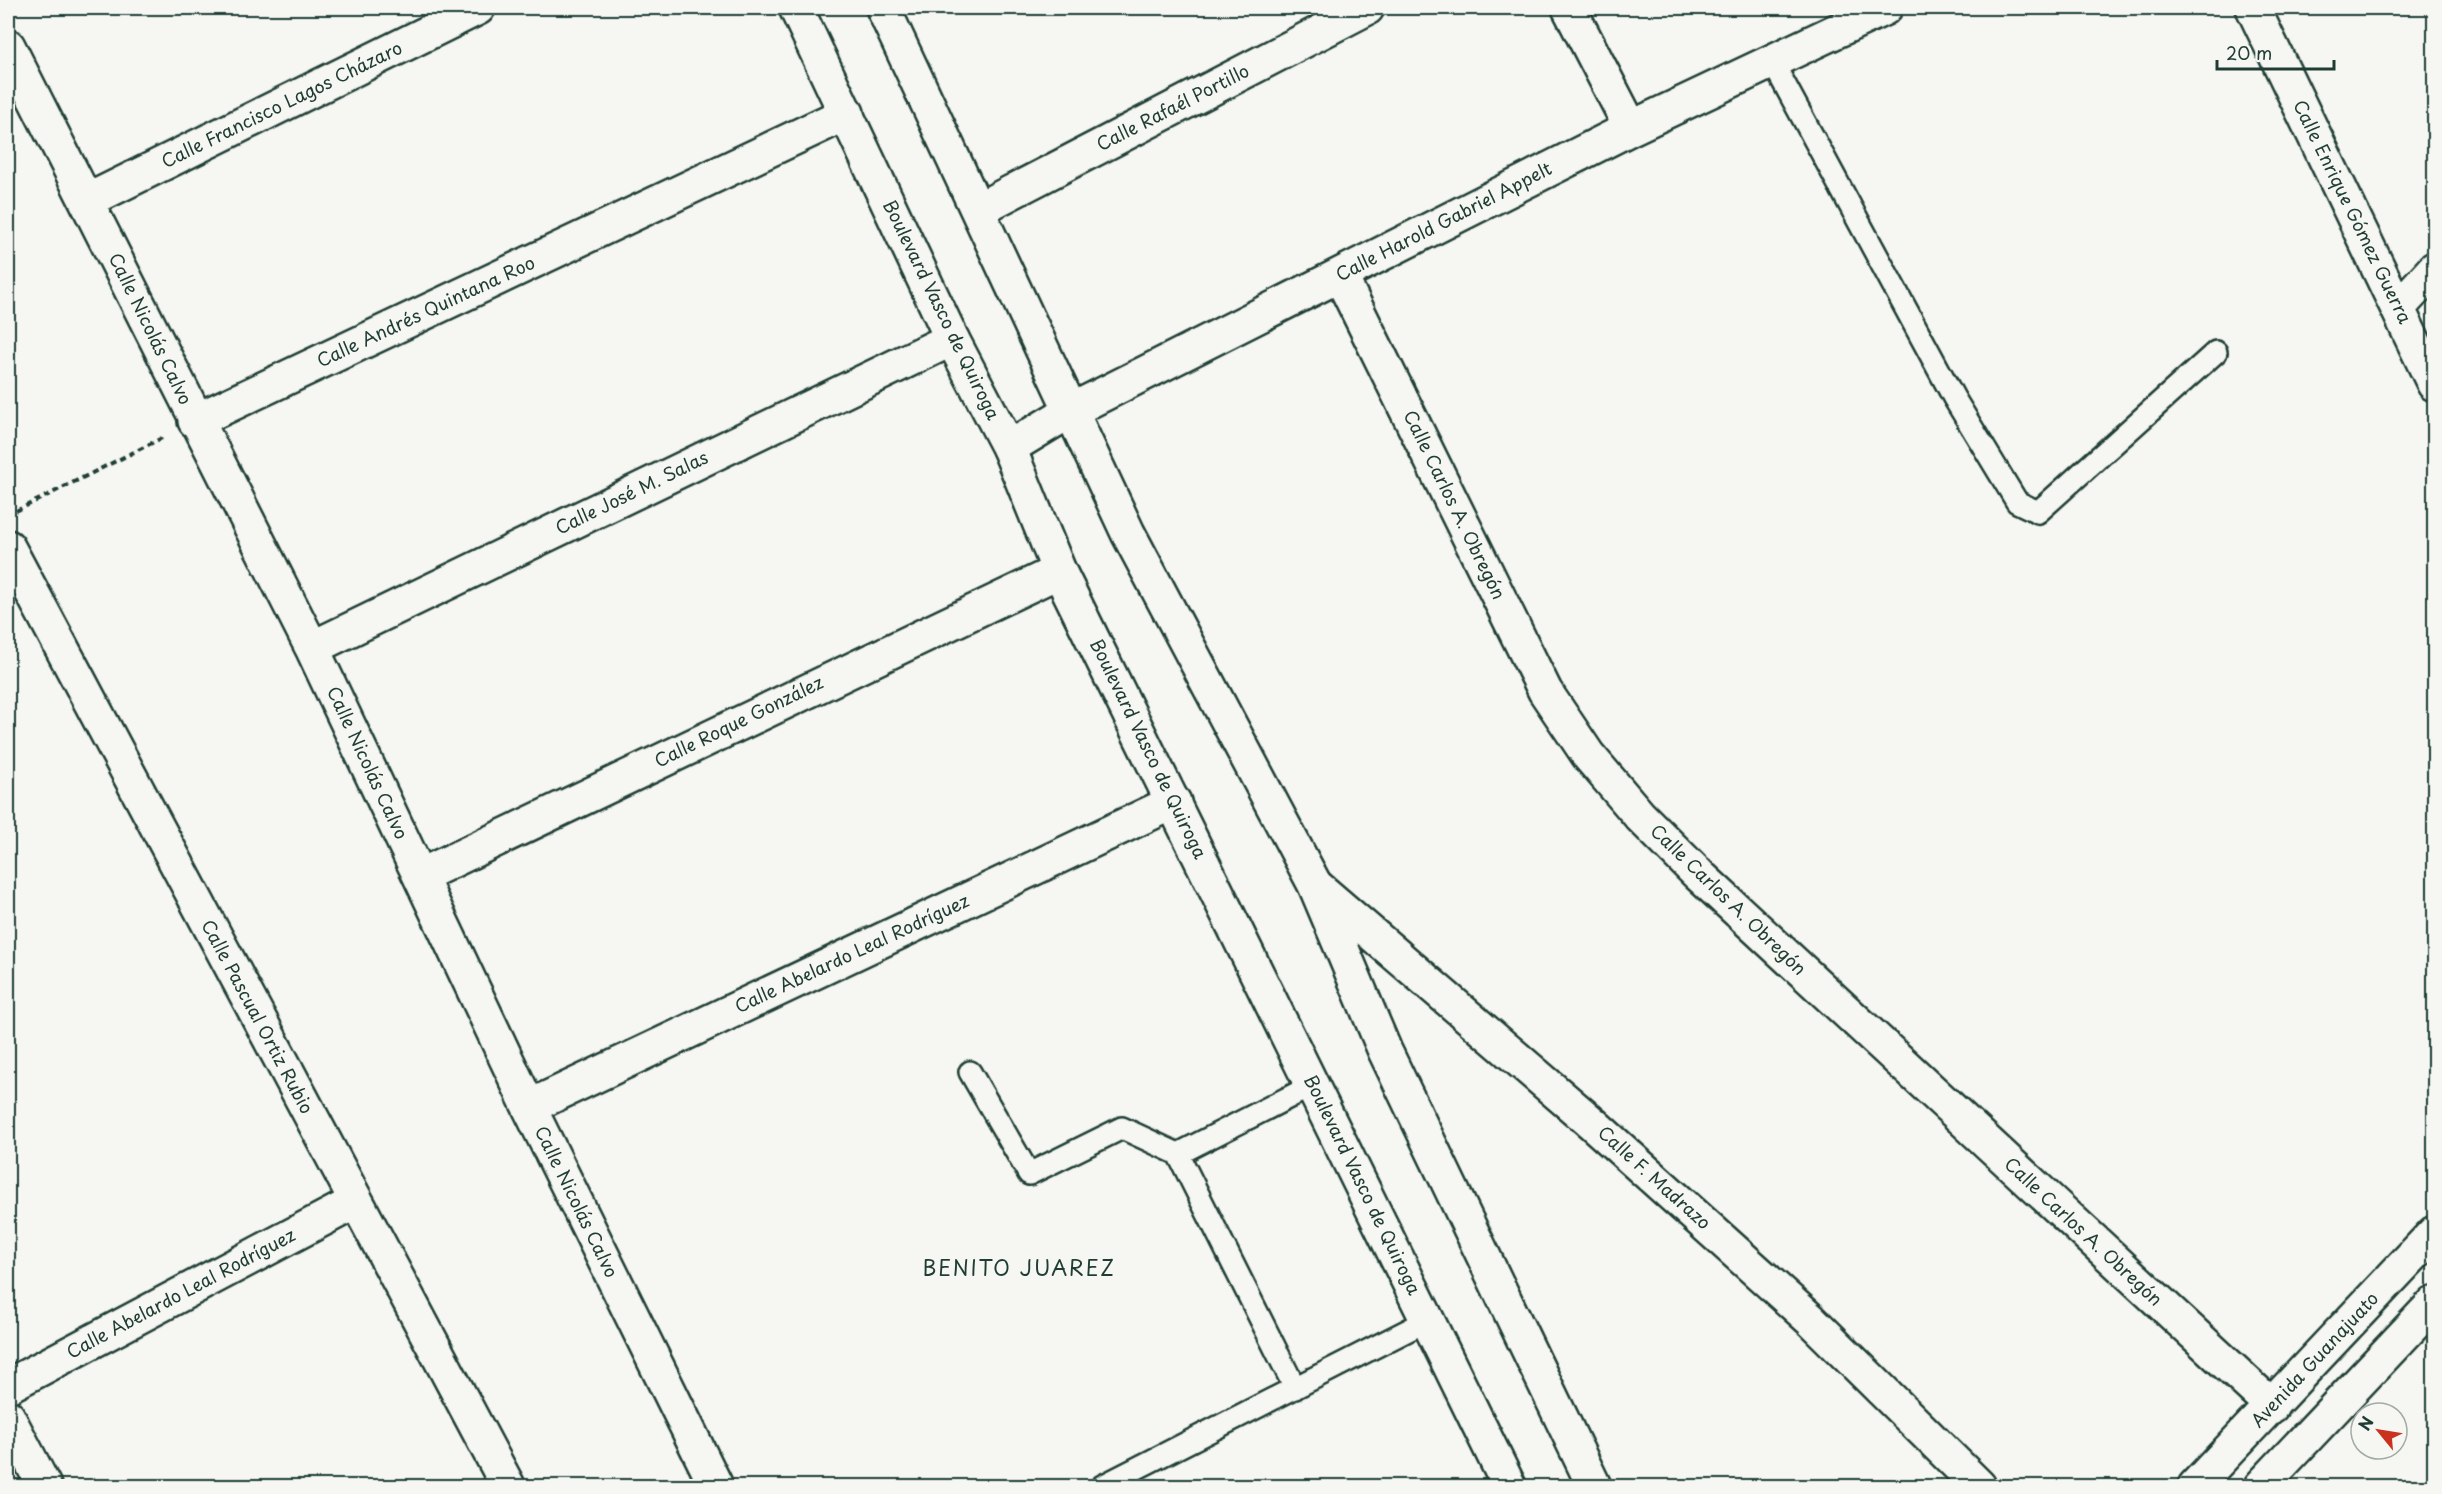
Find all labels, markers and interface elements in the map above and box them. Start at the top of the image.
street label: Calle Francisco Lagos Cházaro [156,33,406,174]
scale bar [2217,33,2334,71]
text: 20 m [2226,39,2272,66]
street label: Calle Rafaél Portillo [1091,56,1253,157]
street label: Calle Enrique Gómez Guerra [2287,95,2420,328]
street label: Calle Harold Gabriel Appelt [1331,154,1556,287]
street label: Boulevard Vasco de Quiroga [877,195,1008,425]
street label: Calle Nicolás Calvo [103,248,200,409]
street label: Calle Andrés Quintana Roo [312,248,539,373]
street label: Calle Carlos A. Obregón [1398,405,1513,604]
street label: Calle José M. Salas [550,443,712,540]
street label: Boulevard Vasco de Quiroga [1084,634,1215,864]
street label: Calle Roque González [649,668,828,773]
street label: Calle Nicolás Calvo [321,681,416,843]
street label: Calle Carlos A. Obregón [1645,817,1813,981]
street label: Calle Abelardo Leal Rodríguez [730,886,973,1019]
street label: Calle Pascual Ortiz Rubio [196,914,321,1118]
street label: Boulevard Vasco de Quiroga [1298,1070,1429,1300]
street label: Calle F. Madrazo [1592,1119,1718,1235]
street label: Calle Nicolás Calvo [529,1121,626,1282]
street label: Calle Carlos A. Obregón [1999,1150,2169,1312]
street label: Calle Abelardo Leal Rodríguez [61,1220,300,1365]
district label: BENITO JUAREZ [923,1251,1115,1283]
street label: Avenida Guanajuato [2244,1285,2384,1433]
north arrow [2349,1401,2409,1461]
text: N [2352,1412,2379,1434]

